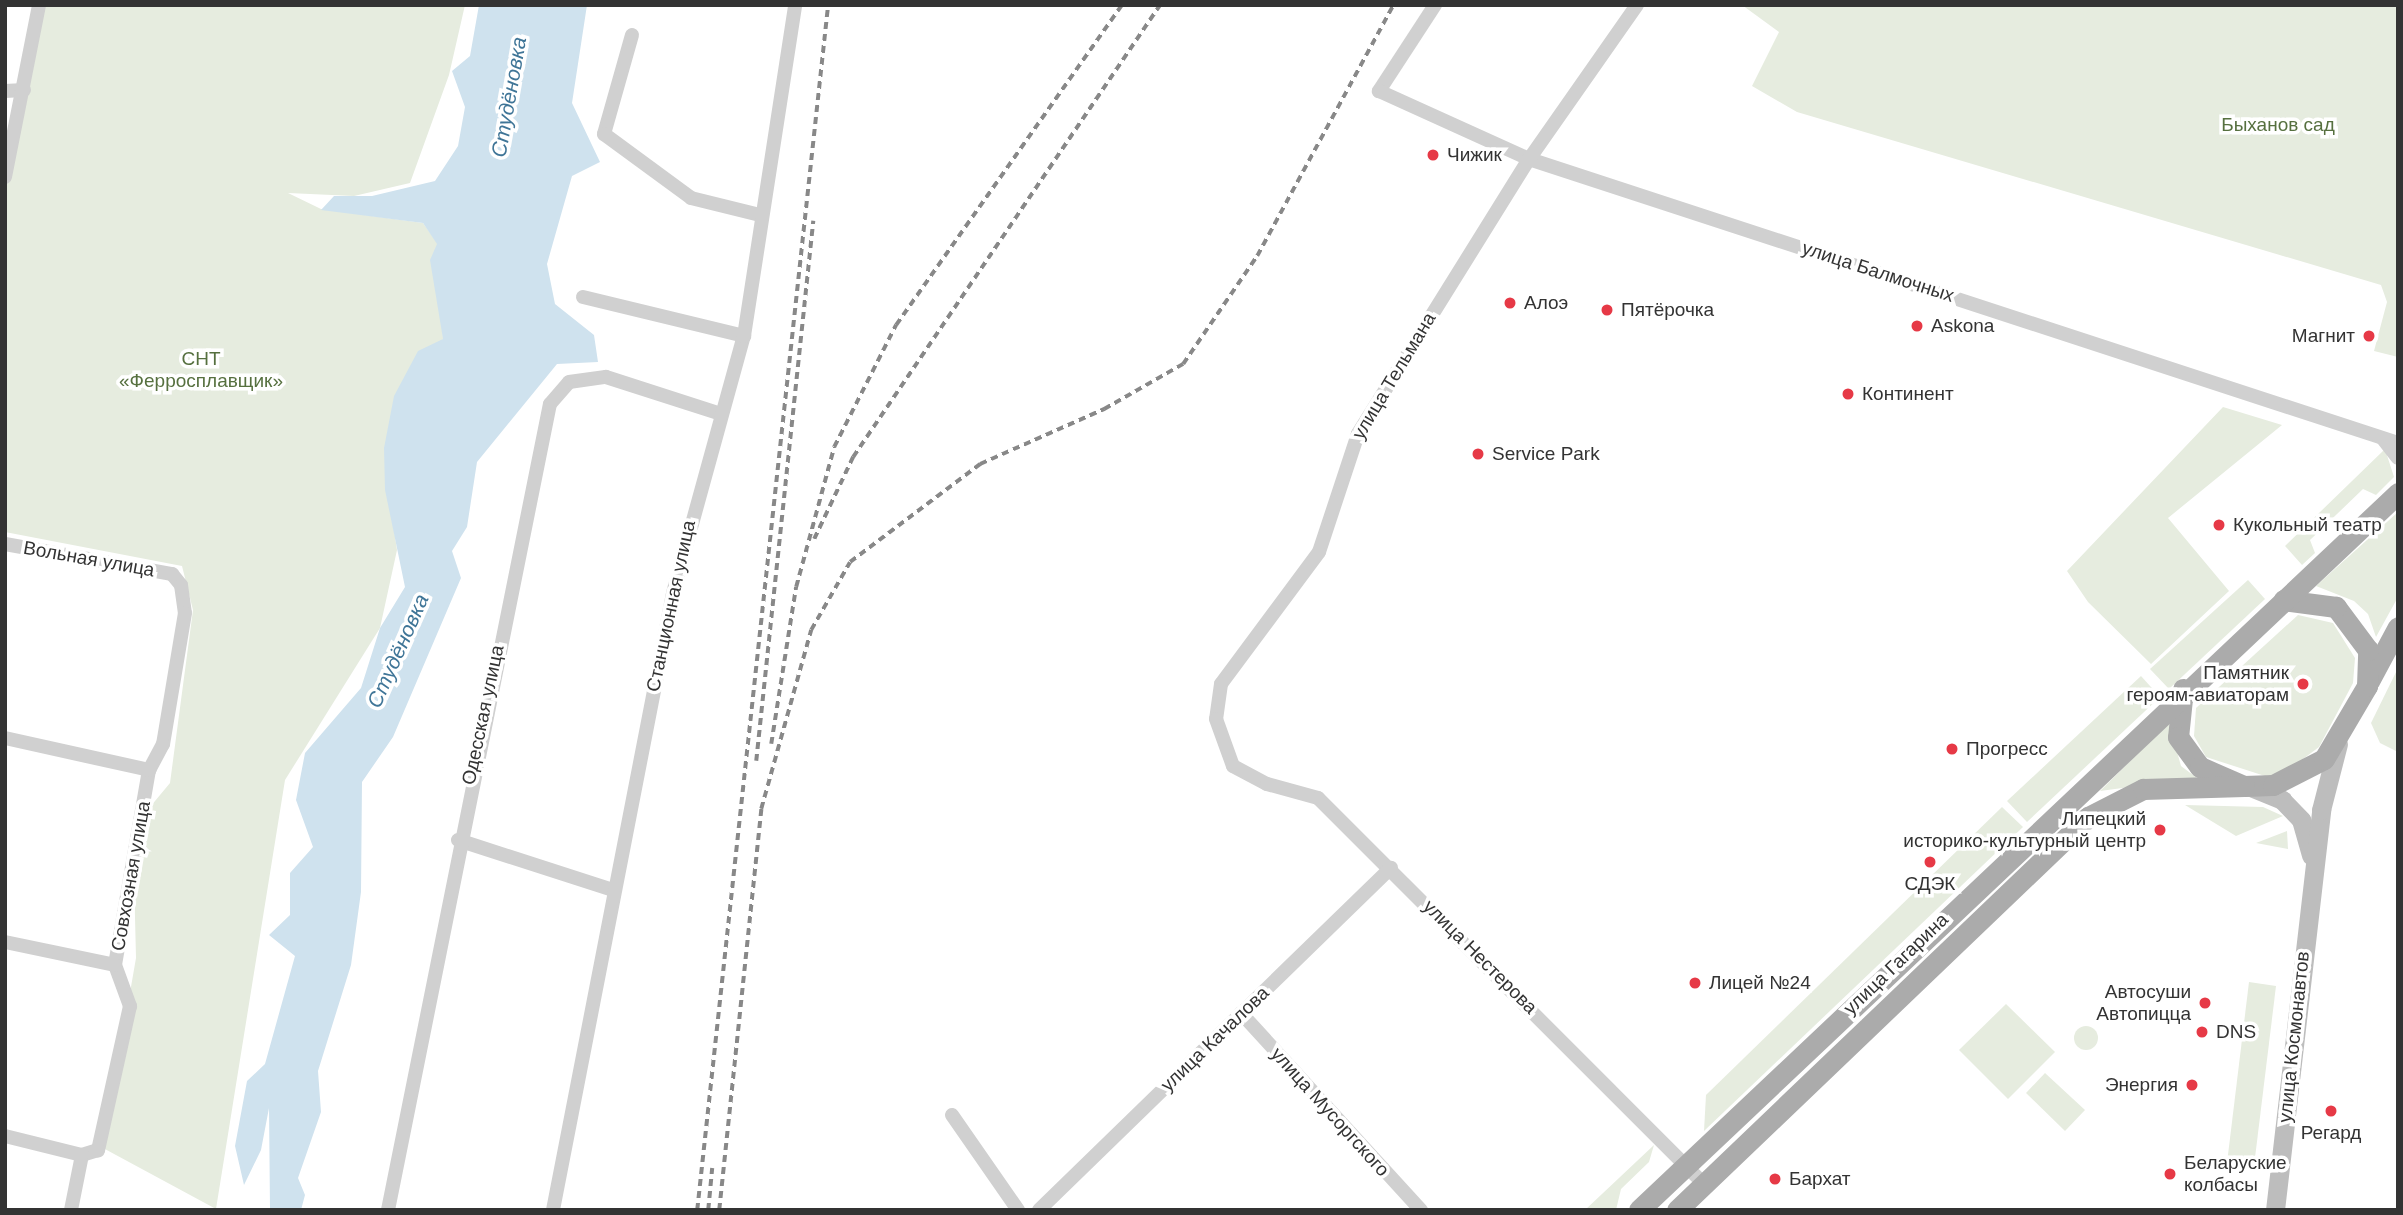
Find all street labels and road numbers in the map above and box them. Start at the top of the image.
street label: улица Балмочных [1799,237,1957,307]
street label: улица Тельмана [1347,309,1441,443]
street label: Станционная улица [642,518,700,694]
street label: Вольная улица [22,536,156,582]
street label: Одесская улица [457,643,509,787]
street label: Совхозная улица [107,799,155,953]
street label: улица Нестерова [1418,895,1542,1019]
street label: улица Гагарина [1839,908,1953,1020]
street label: улица Космонавтов [2274,950,2314,1124]
street label: улица Качалова [1156,982,1274,1096]
street label: улица Мусоргского [1266,1043,1394,1181]

